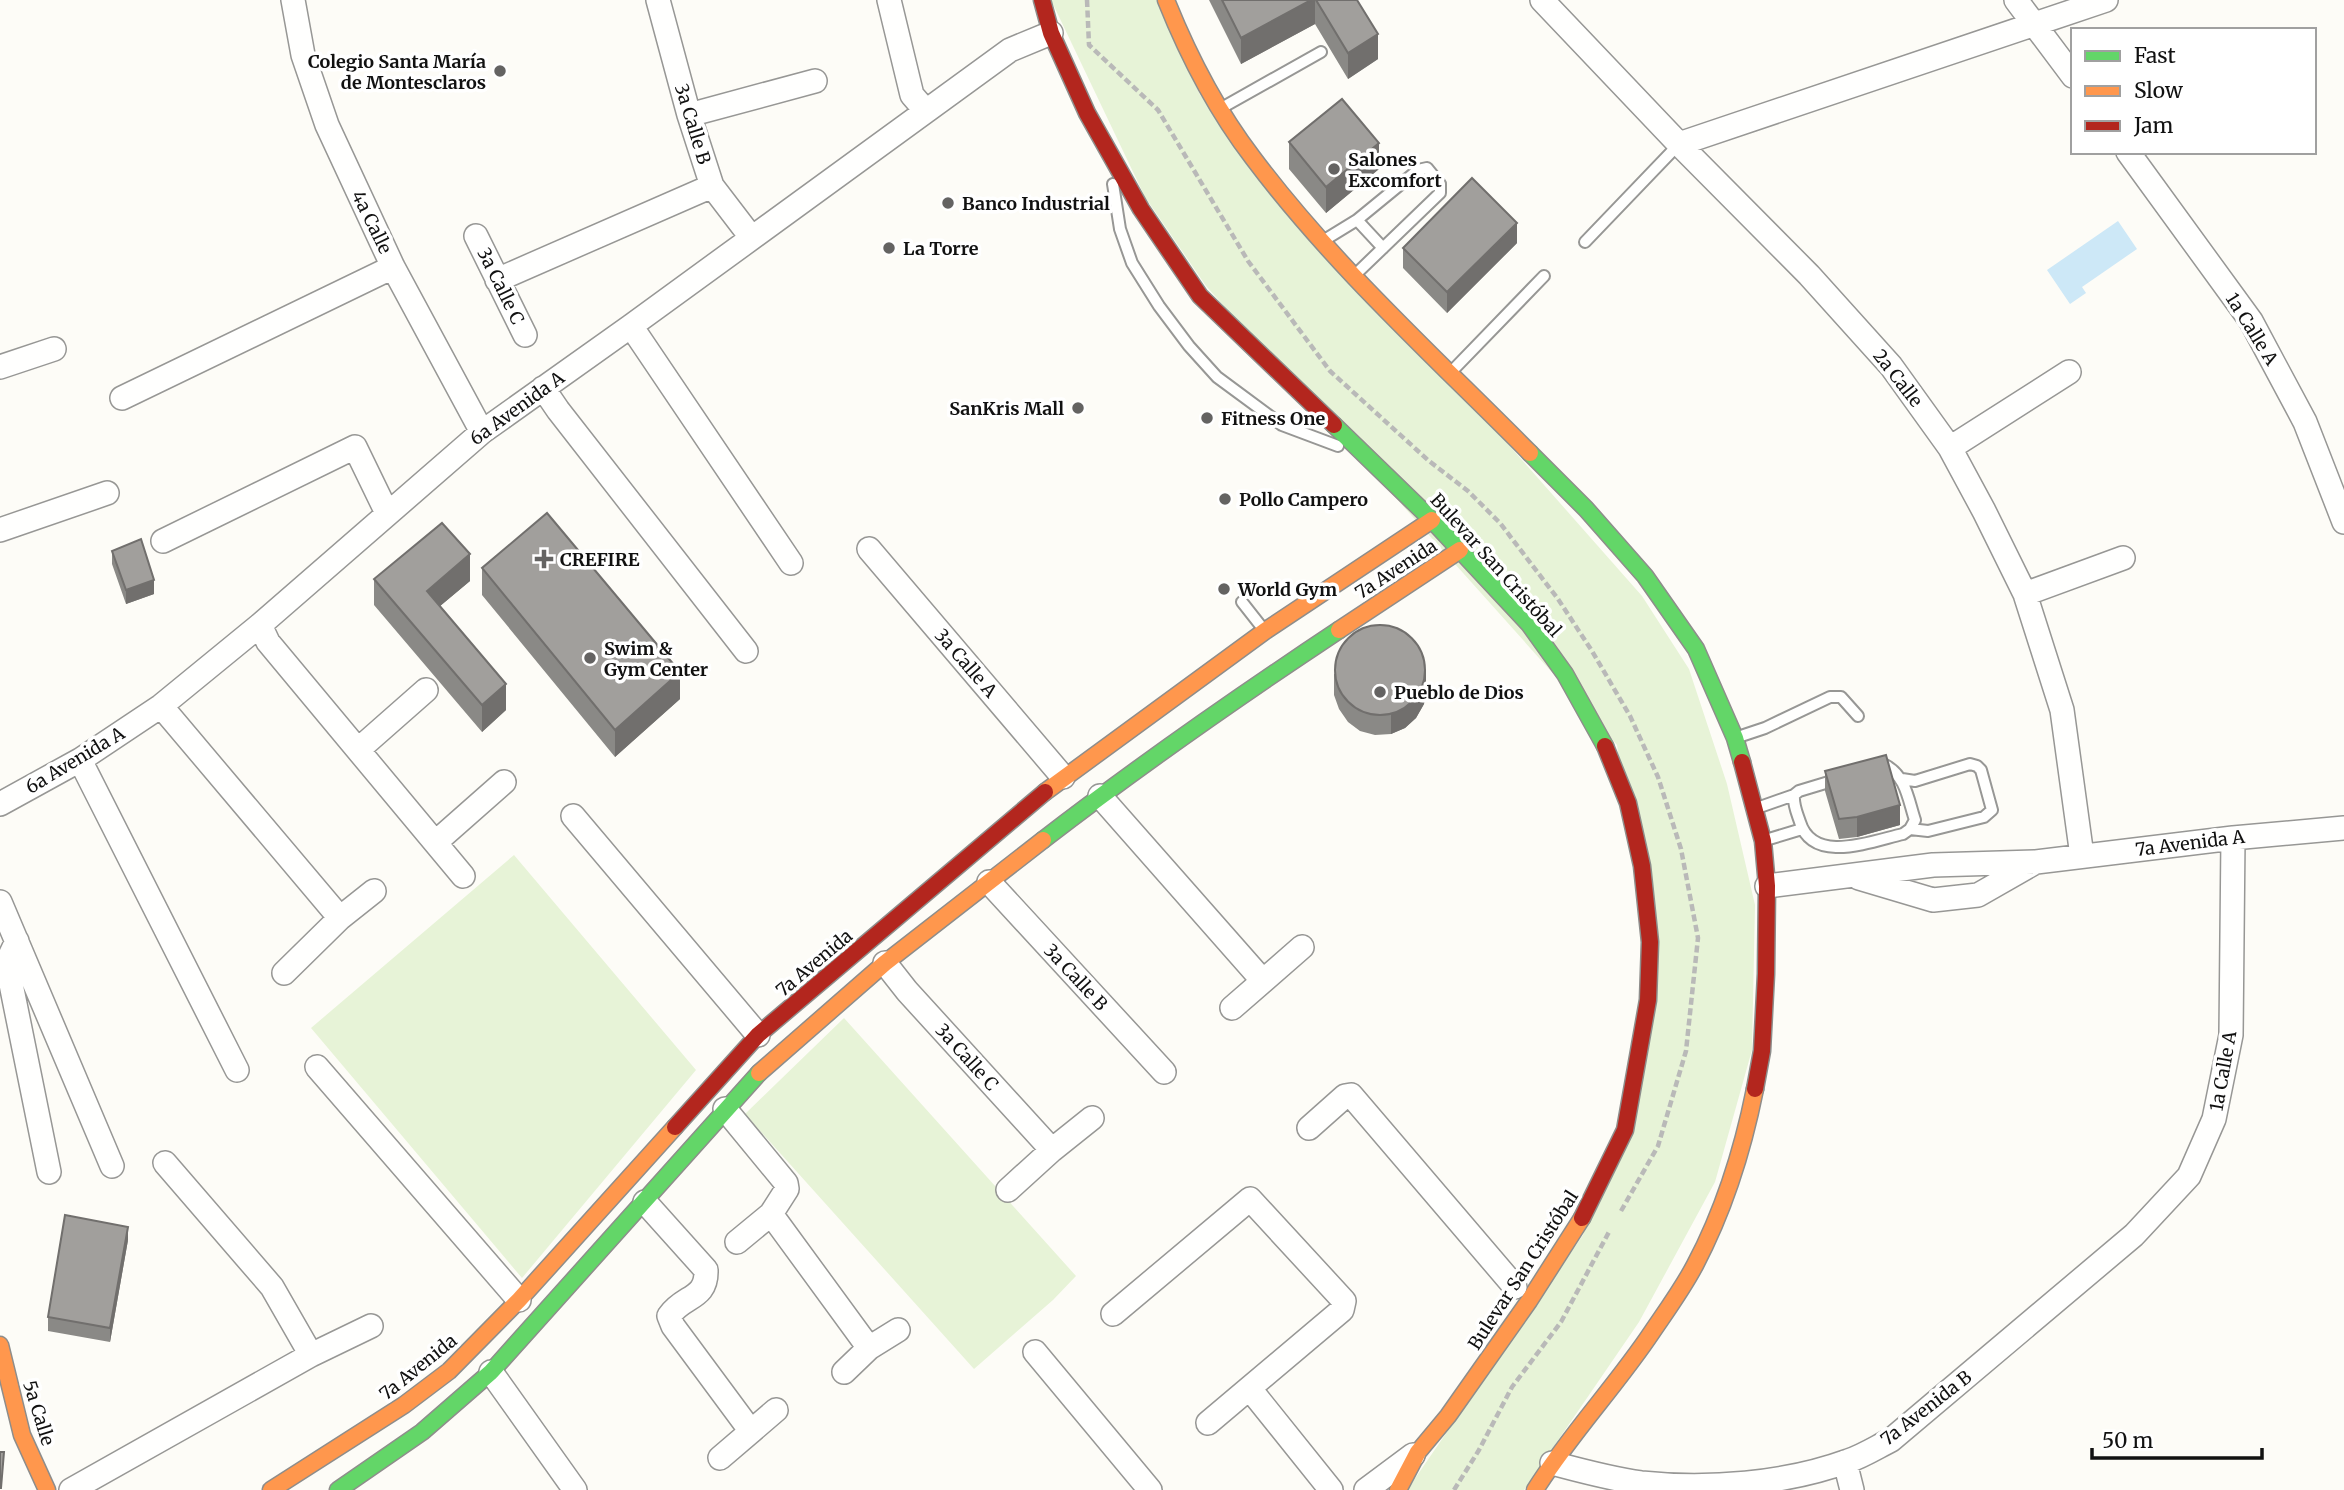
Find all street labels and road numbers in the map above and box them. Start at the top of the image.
street label: 3a Calle B [670,81,716,167]
street label: 4a Calle [347,187,397,257]
street label: 3a Calle C [473,244,530,328]
street label: 1a Calle A [2221,288,2283,370]
street label: 2a Calle [1868,345,1928,411]
street label: 6a Avenida A [465,366,569,450]
street label: Bulevar San Cristóbal [1425,488,1567,642]
street label: 7a Avenida [1351,534,1441,604]
street label: 3a Calle A [930,624,1002,702]
street label: 6a Avenida A [21,721,129,799]
street label: 7a Avenida A [2134,825,2246,861]
street label: 7a Avenida [771,924,857,1002]
street label: 3a Calle B [1039,939,1113,1015]
street label: 3a Calle C [931,1019,1003,1096]
street label: 1a Calle A [2205,1029,2241,1113]
street label: Bulevar San Cristóbal [1463,1186,1583,1354]
street label: 7a Avenida [375,1329,462,1405]
street label: 7a Avenida B [1876,1365,1976,1451]
street label: 5a Calle [18,1378,60,1448]

